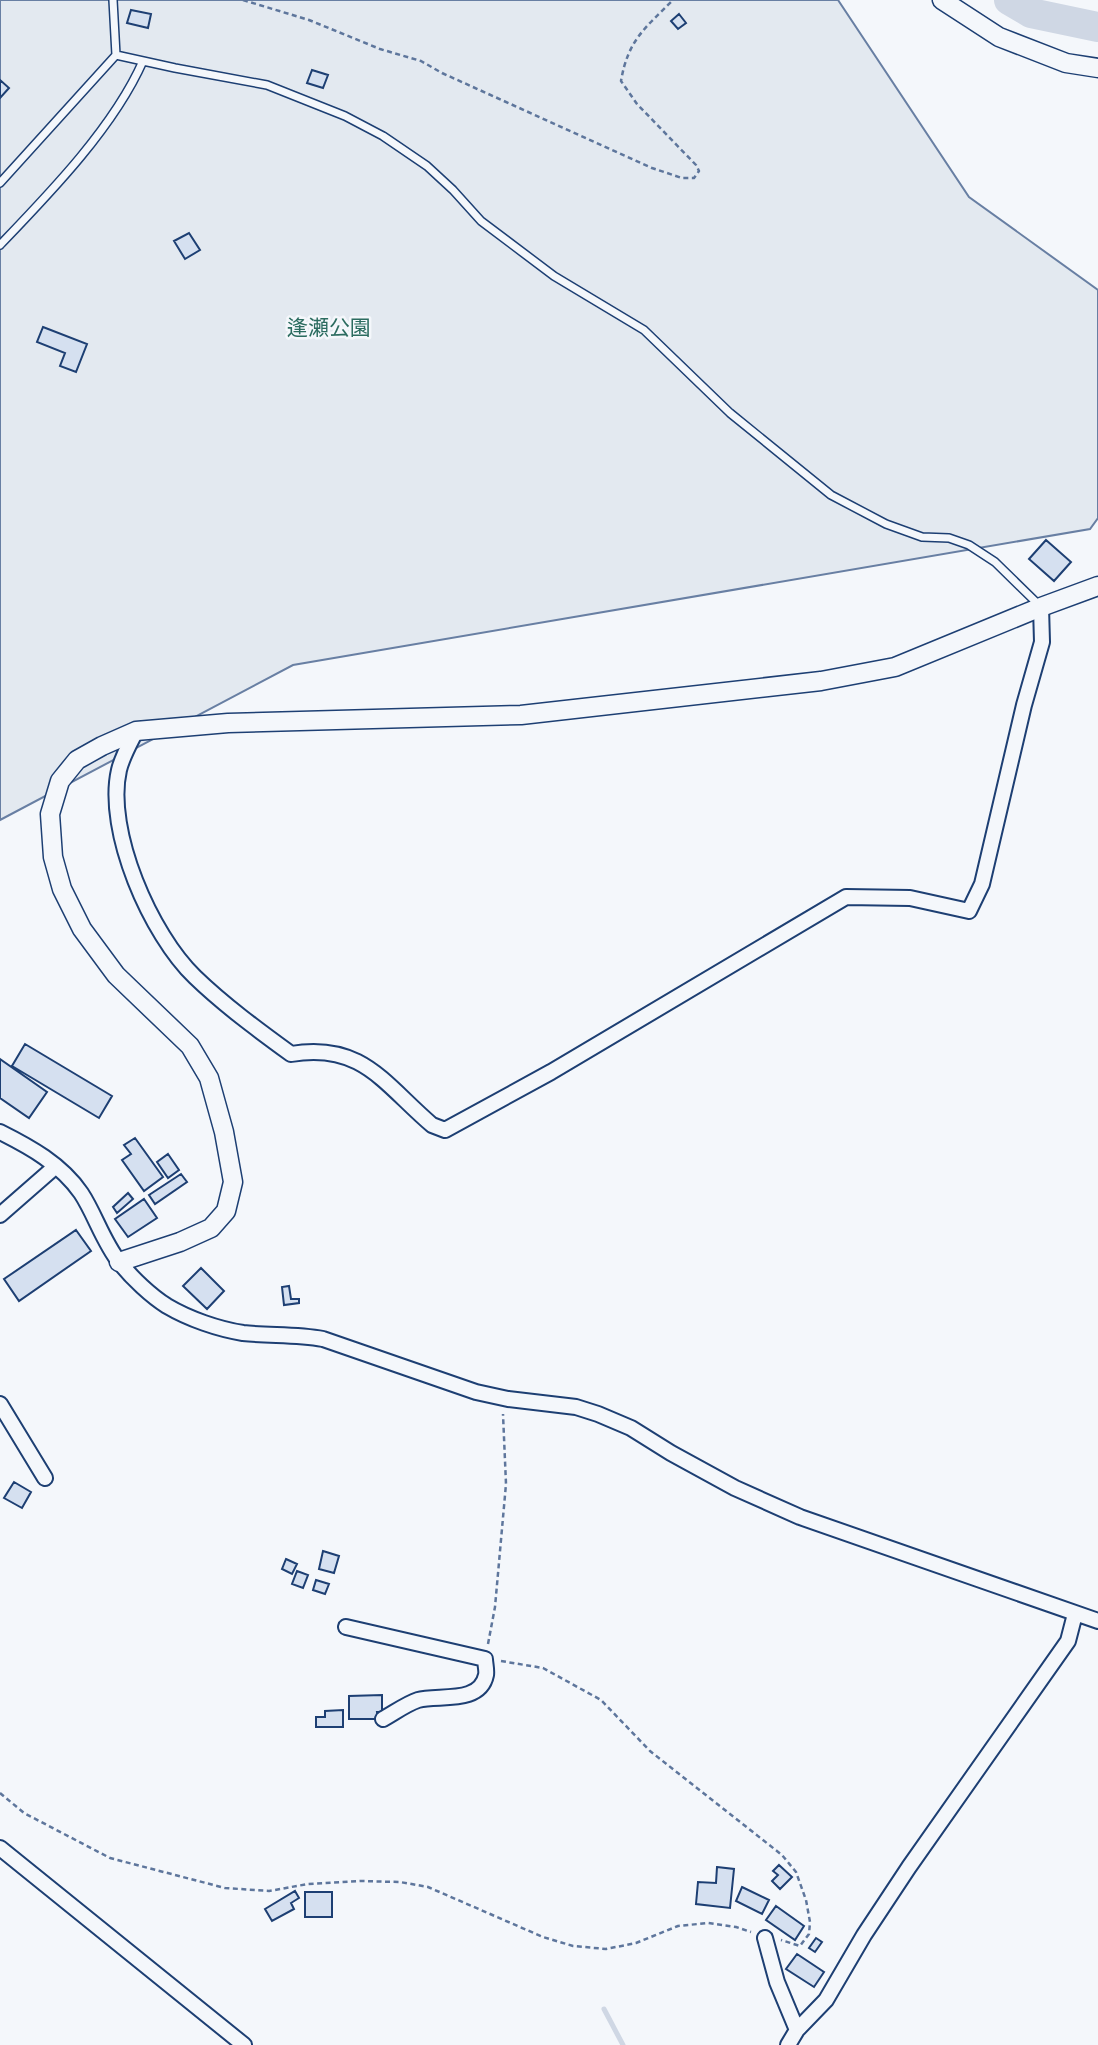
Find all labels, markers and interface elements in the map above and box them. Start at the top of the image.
park label: 逢瀬公園 [287,315,371,340]

